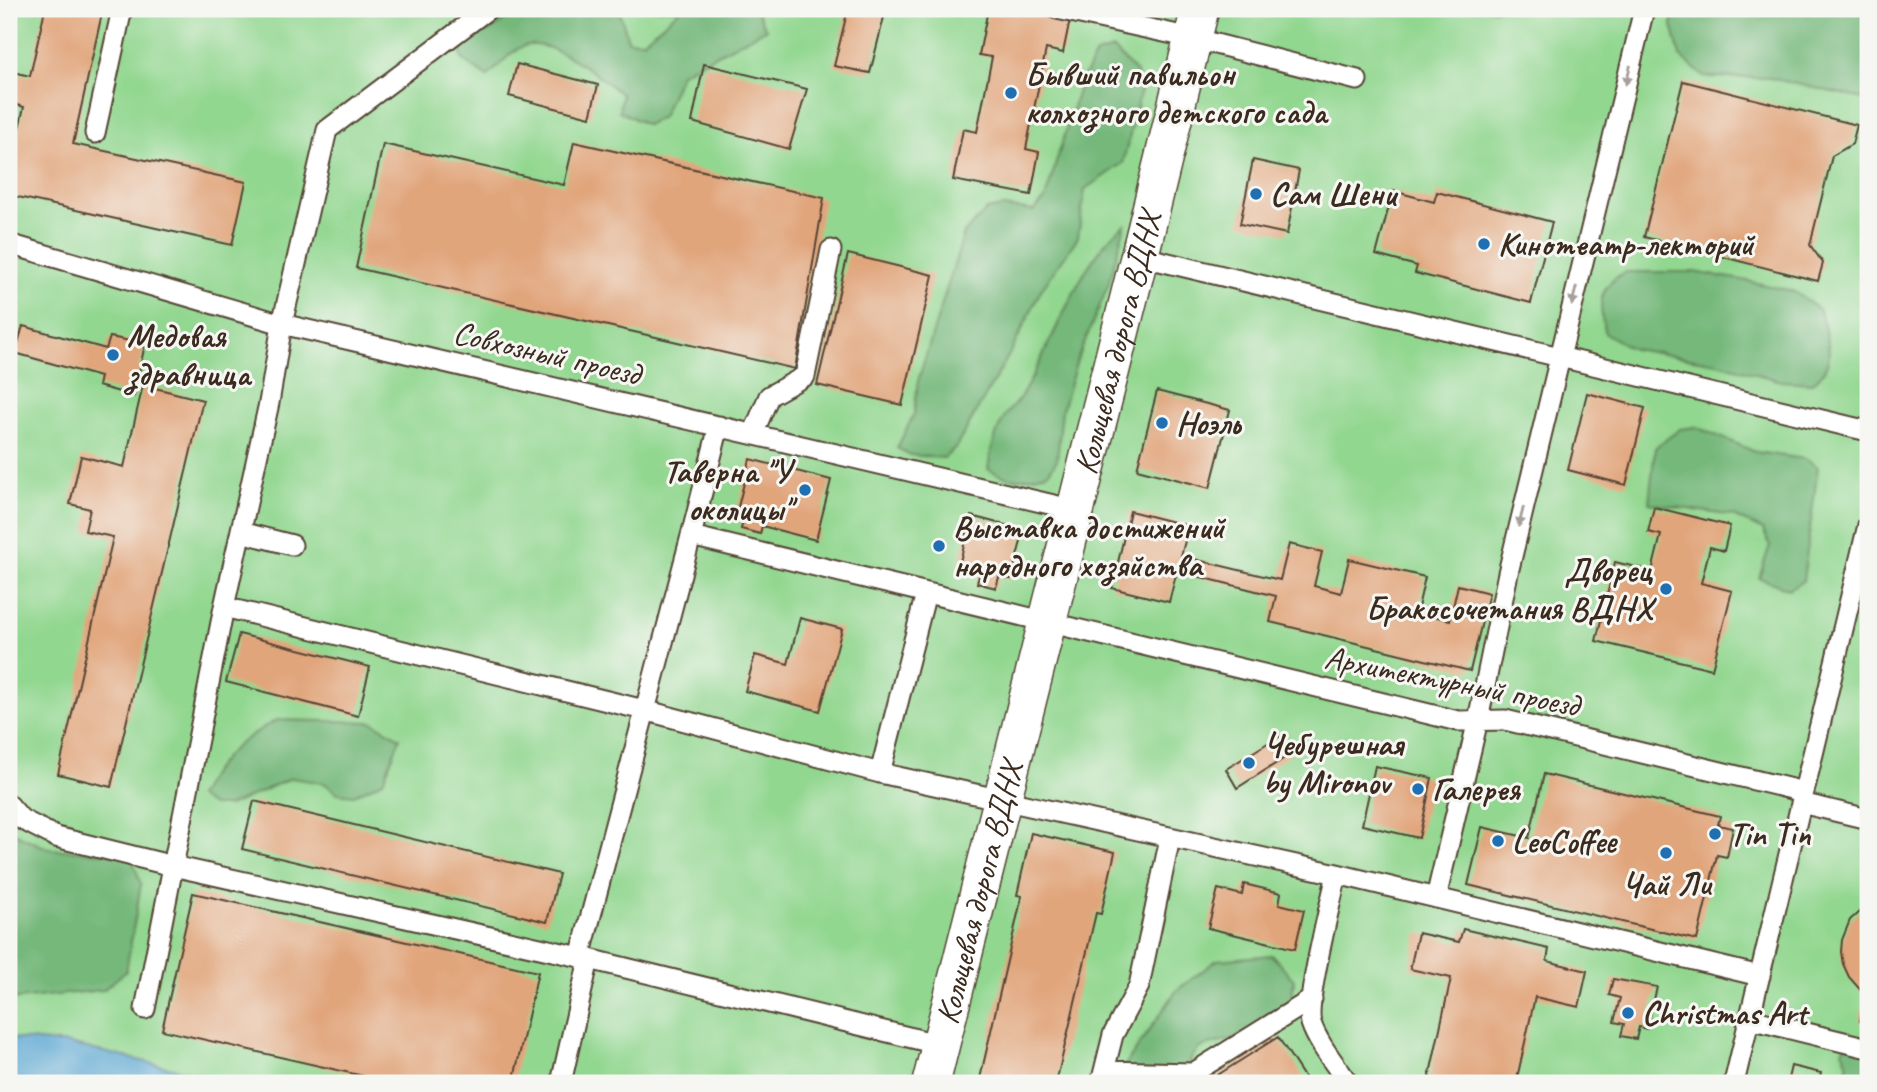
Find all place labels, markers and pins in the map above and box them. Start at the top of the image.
place label: Бывший павильон колхозного детского сада [1025,53,1329,134]
marker: Бывший павильон колхозного детского сада [1003,85,1019,101]
place label: Сам Шени [1270,173,1399,215]
marker: Сам Шени [1248,186,1264,202]
place label: Кинотеатр-лекторий [1498,223,1756,265]
marker: Кинотеатр-лекторий [1476,236,1492,252]
place label: Медовая здравница [123,315,252,396]
marker: Медовая здравница [105,347,121,363]
place label: Ноэль [1176,402,1243,444]
marker: Ноэль [1154,415,1170,431]
place label: Таверна "У околицы" [663,450,798,530]
marker: Таверна "У околицы" [797,482,813,498]
place label: Выставка достижений народного хозяйства [953,506,1226,587]
marker: Выставка достижений народного хозяйства [931,538,947,554]
place label: Дворец Бракосочетания ВДНХ [1366,549,1658,629]
marker: Дворец Бракосочетания ВДНХ [1658,581,1674,597]
place label: Чебурешная by Mironov [1263,723,1406,803]
marker: Чебурешная by Mironov [1241,755,1257,771]
place label: Галерея [1432,768,1522,810]
marker: Галерея [1410,781,1426,797]
place label: Tin Tin [1729,813,1811,855]
place label: LeoCoffee [1512,820,1619,862]
marker: Tin Tin [1707,826,1723,842]
marker: LeoCoffee [1490,833,1506,849]
marker: Чай Ли [1658,845,1674,861]
place label: Чай Ли [1621,863,1713,905]
place label: Christmas Art [1642,992,1811,1034]
marker: Christmas Art [1620,1005,1636,1021]

